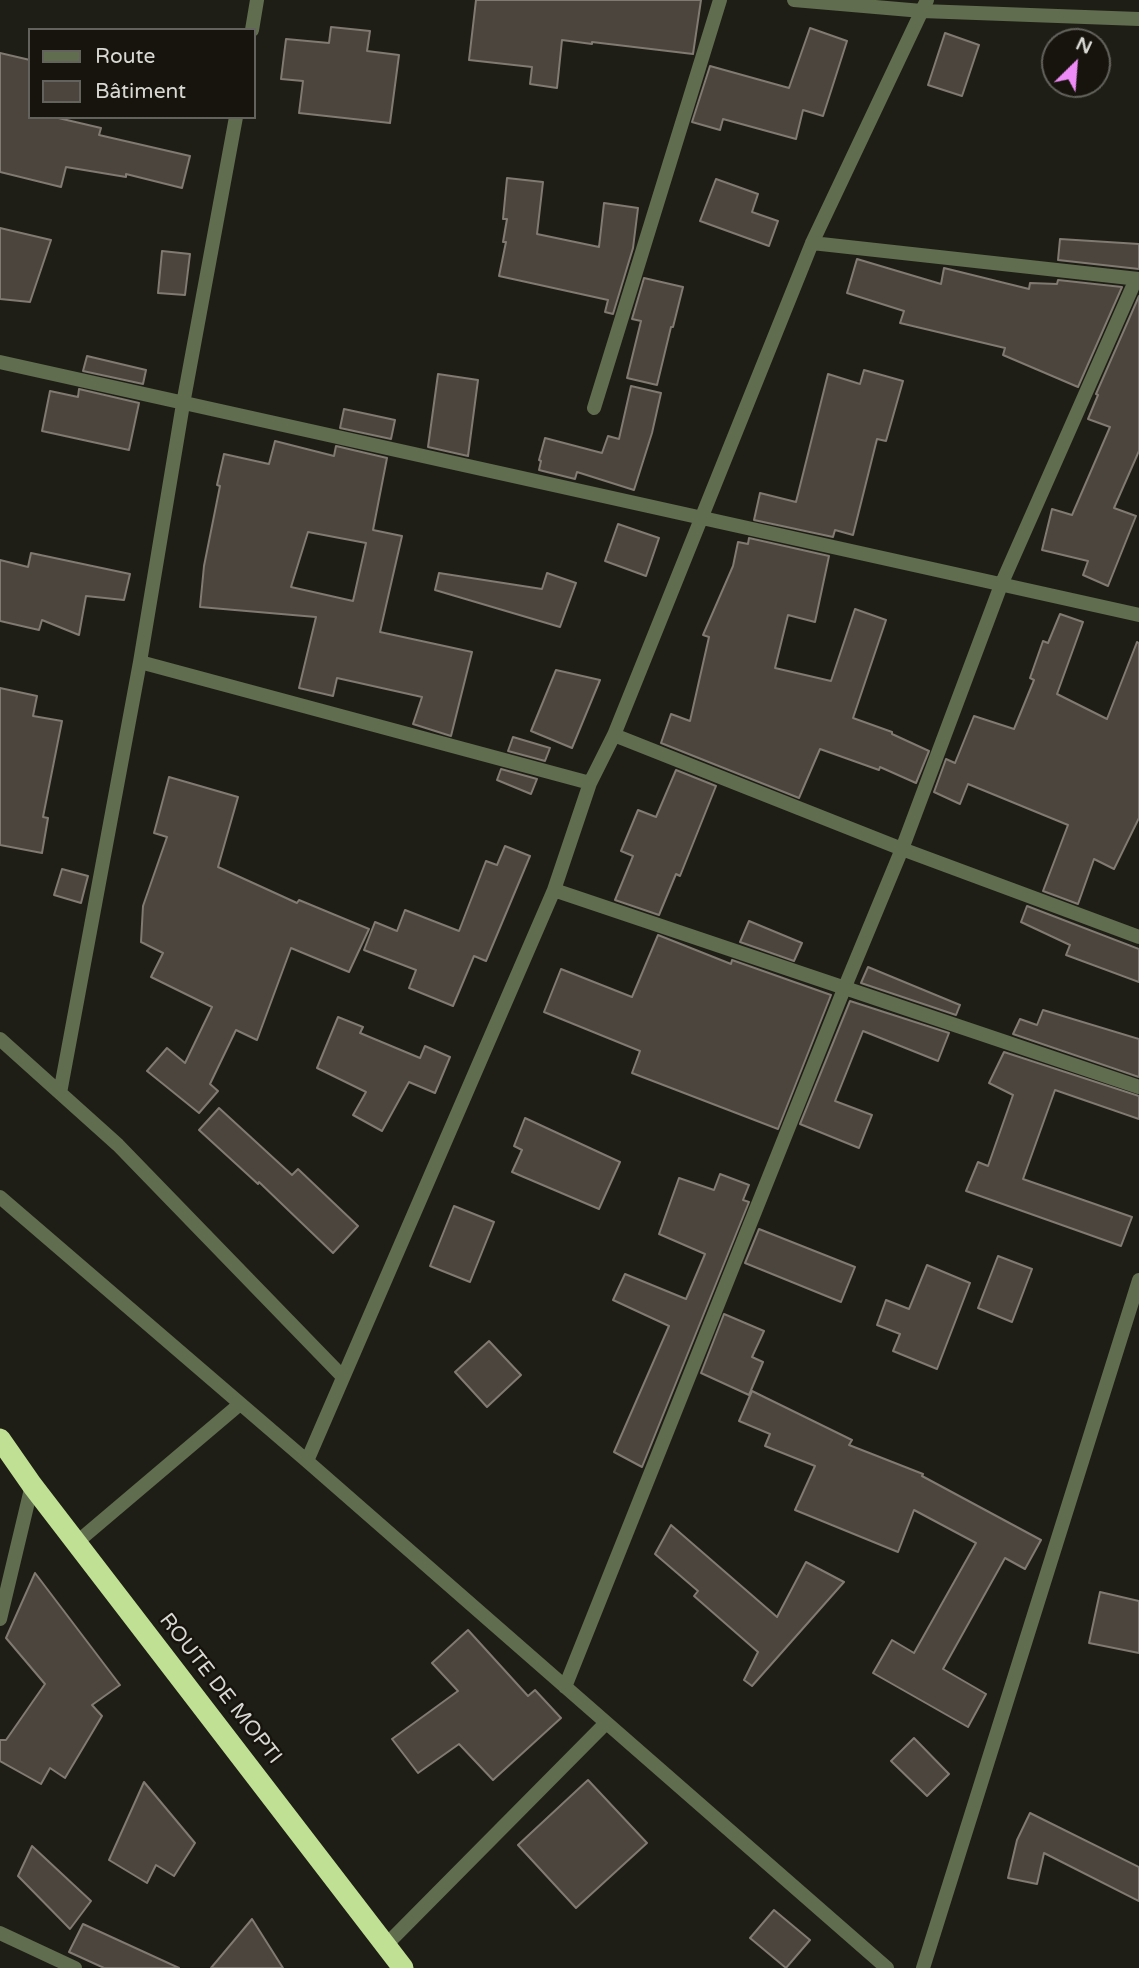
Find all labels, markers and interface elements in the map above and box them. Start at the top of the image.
legend [28,28,256,119]
north arrow [1041,28,1111,98]
text: N [1072,33,1096,59]
text: Route [95,44,155,69]
text: Bâtiment [95,79,186,104]
street label: ROUTE DE MOPTI [153,1609,287,1769]

